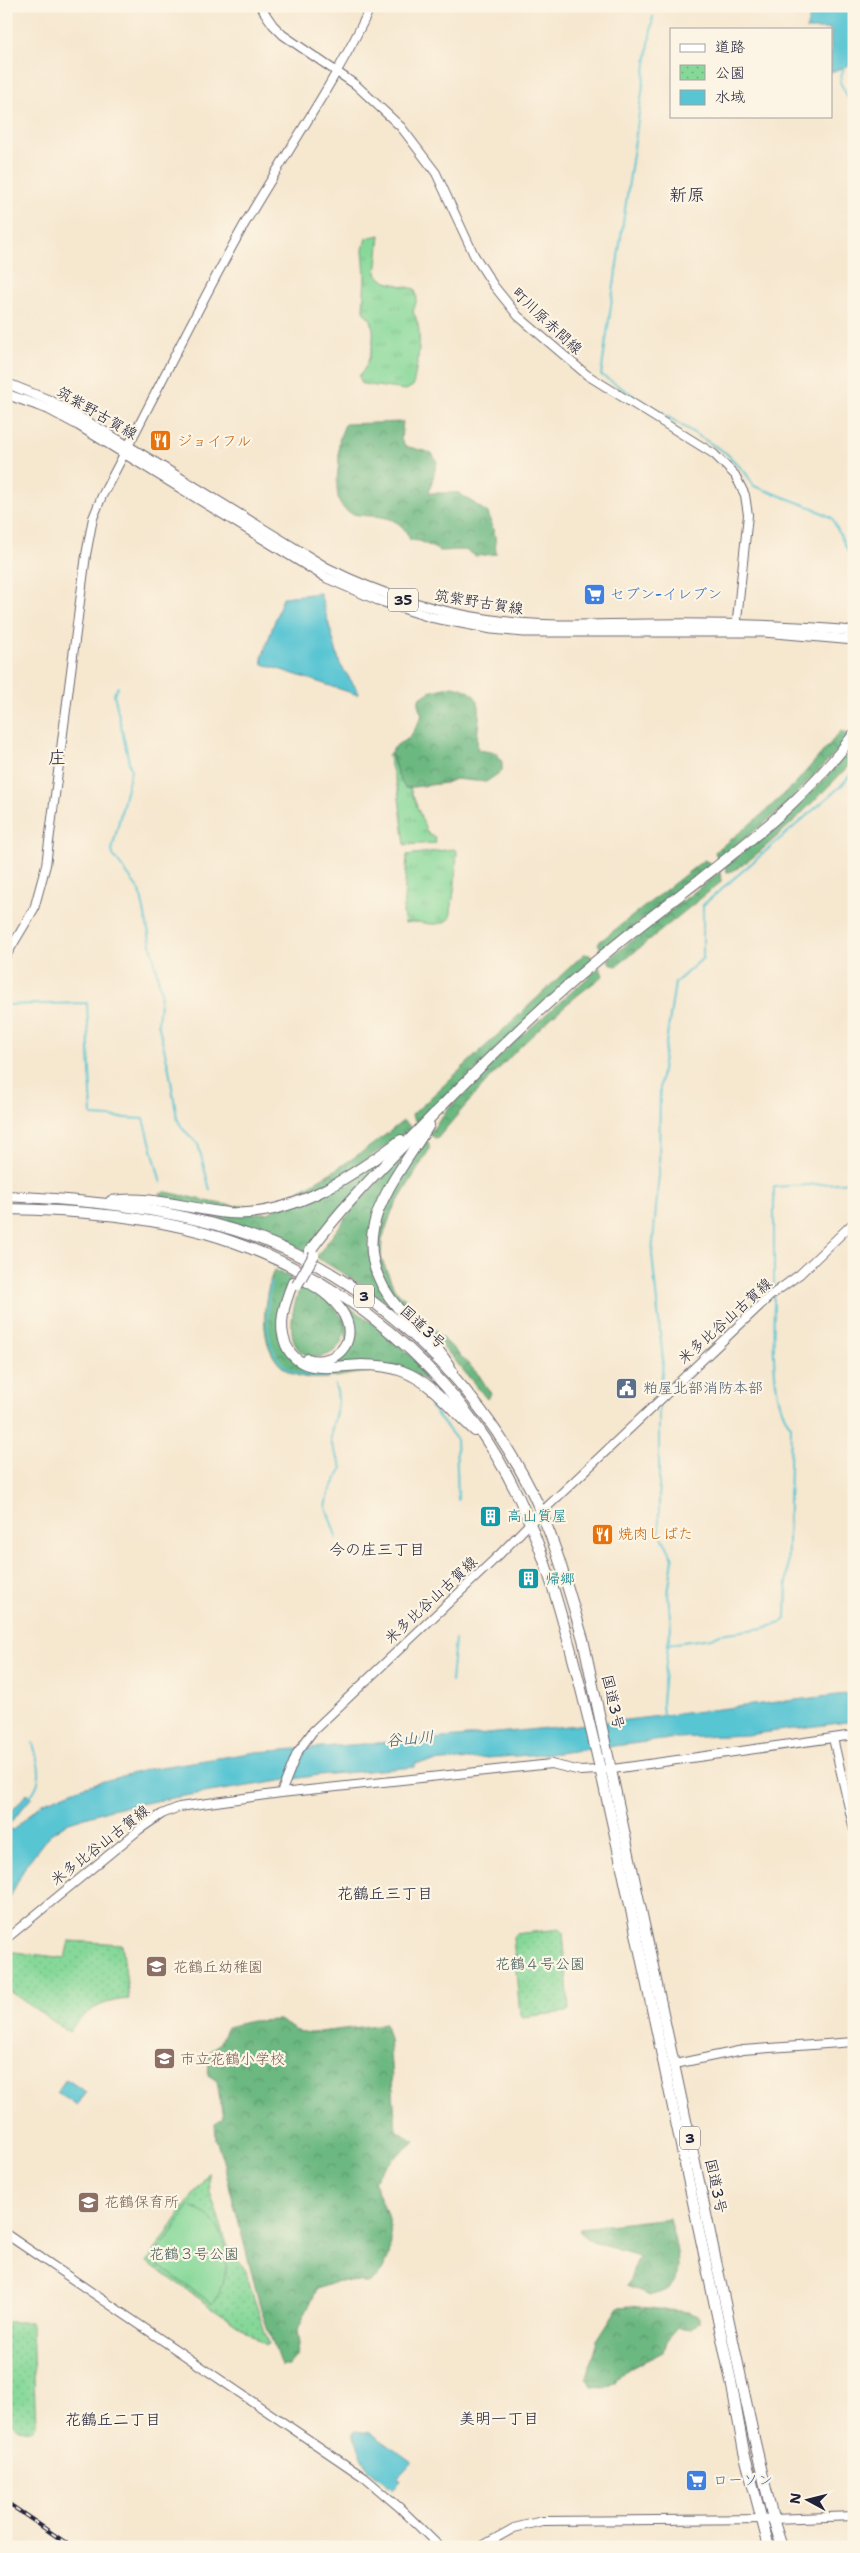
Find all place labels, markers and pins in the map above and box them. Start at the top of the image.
restaurant icon: ジョイフル [149,429,173,453]
place label: ジョイフル [177,431,251,451]
supermarket icon: セブン-イレブン [582,582,606,606]
place label: セブン-イレブン [610,584,722,604]
public building icon: 粕屋北部消防本部 [615,1376,639,1400]
place label: 粕屋北部消防本部 [643,1378,763,1398]
building icon: 高山質屋 [479,1504,503,1528]
place label: 高山質屋 [507,1506,567,1526]
restaurant icon: 焼肉しばた [590,1522,614,1546]
place label: 焼肉しばた [618,1524,693,1544]
building icon: 帰郷 [517,1567,541,1591]
place label: 帰郷 [545,1569,575,1589]
school or university icon: 花鶴丘幼稚園 [145,1955,169,1979]
place label: 花鶴丘幼稚園 [173,1957,263,1977]
school or university icon: 市立花鶴小学校 [152,2047,176,2071]
place label: 市立花鶴小学校 [180,2049,285,2069]
school or university icon: 花鶴保育所 [76,2190,100,2214]
place label: 花鶴保育所 [104,2192,179,2212]
supermarket icon: ローソン [685,2468,709,2492]
place label: ローソン [713,2470,773,2490]

